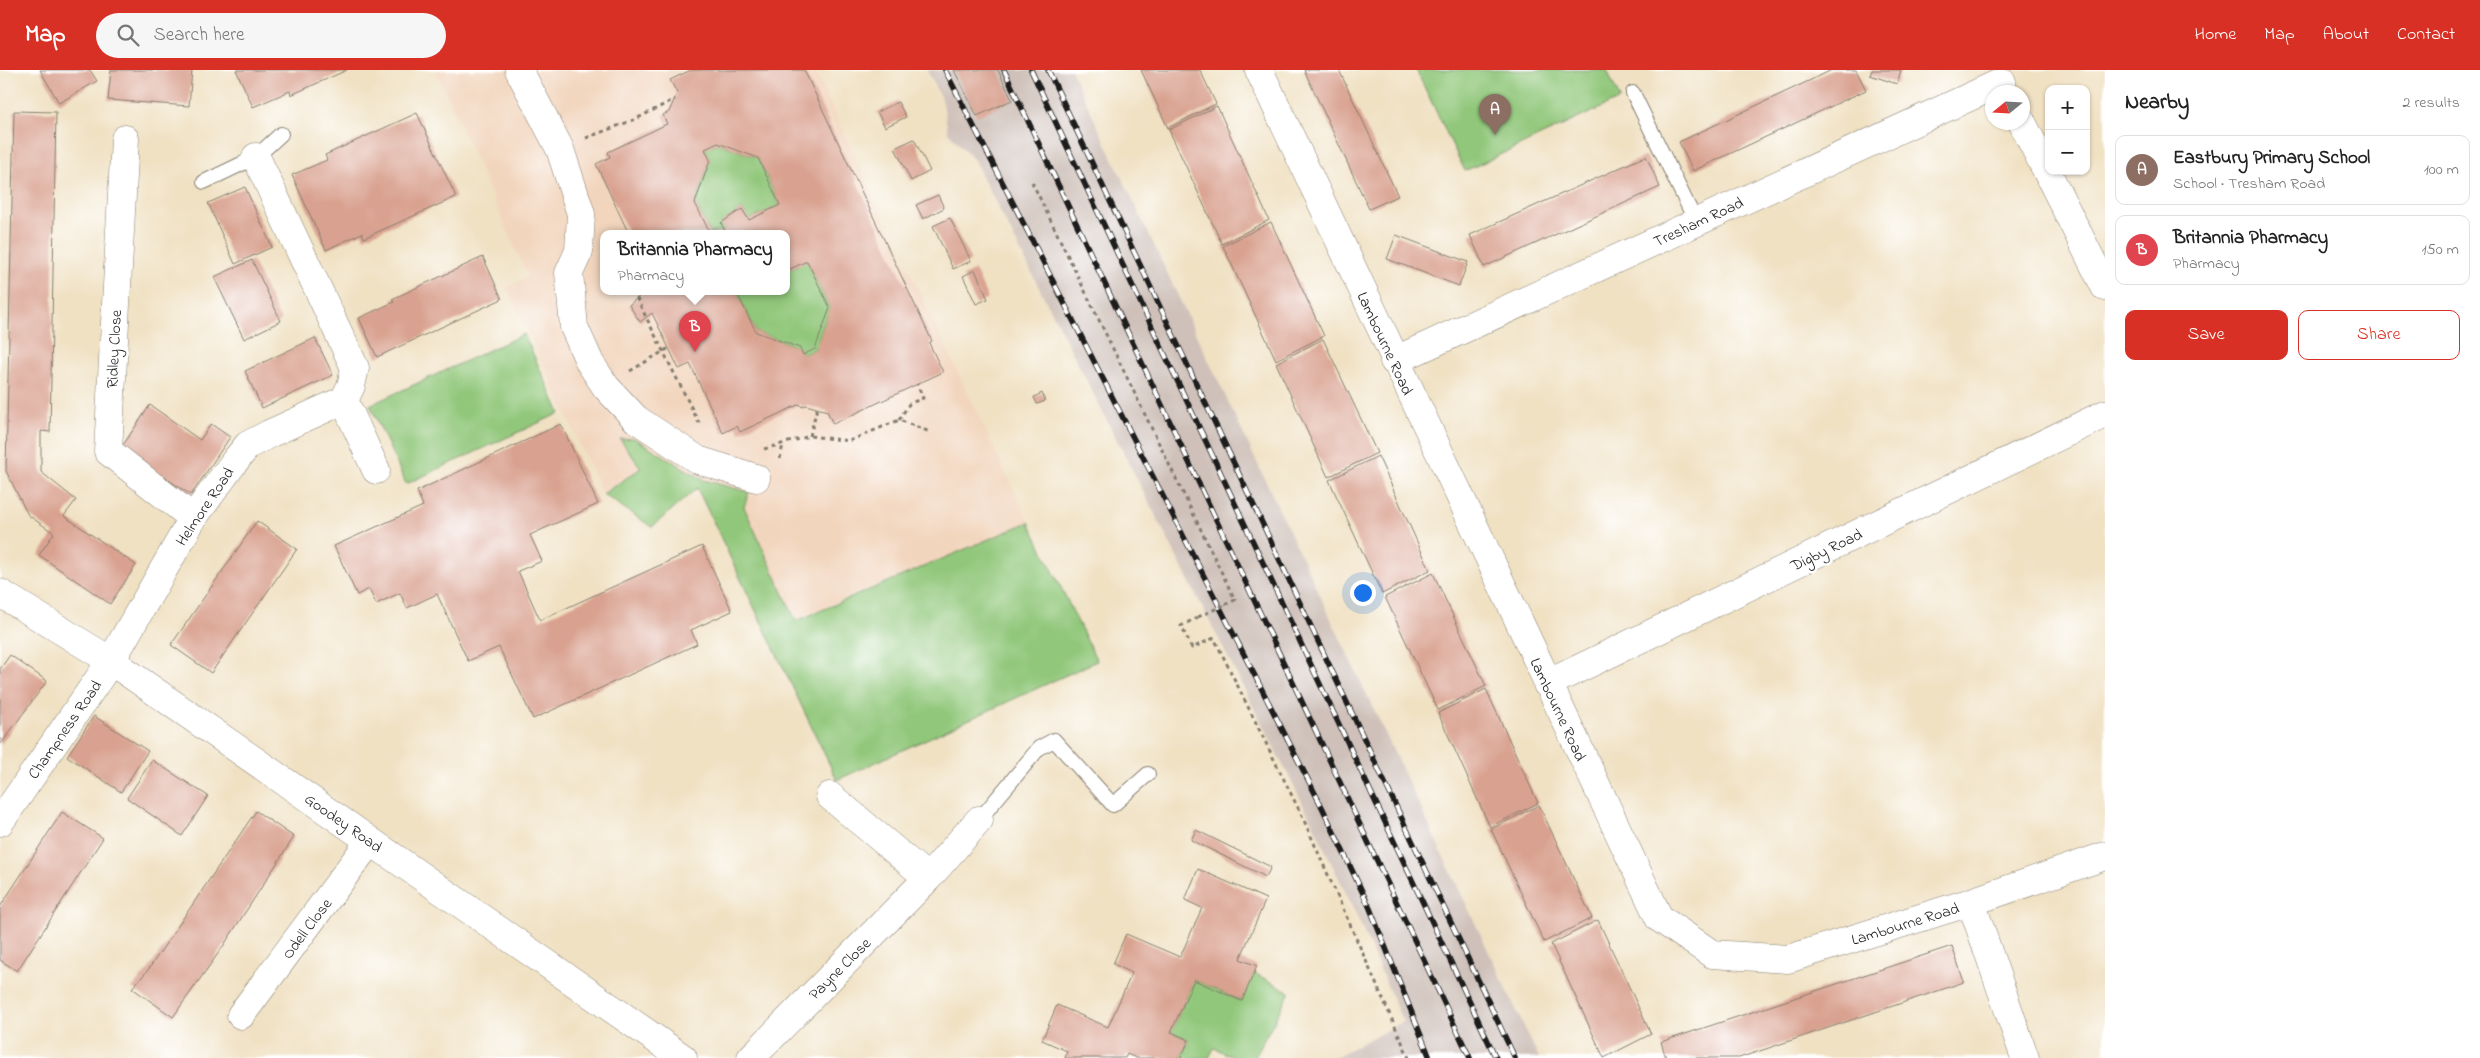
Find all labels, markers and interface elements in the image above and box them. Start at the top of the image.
search box [96,13,446,58]
text: Map [25,18,66,53]
icon: search [114,21,142,49]
text: Search here [154,22,245,49]
text: Home [2195,22,2236,48]
text: Map [2264,22,2295,48]
text: About [2323,22,2369,48]
text: Contact [2397,22,2455,48]
north arrow [1985,85,2030,130]
map controls [2045,85,2090,175]
button: + [2045,85,2090,130]
text: Nearby [2125,88,2189,118]
text: 2 results [2402,91,2460,115]
pin: A [1479,94,1511,135]
button: − [2045,130,2090,175]
text: Eastbury Primary School [2173,145,2370,172]
text: A [2137,158,2147,182]
text: 100 m [2424,158,2459,182]
text: School · Tresham Road [2173,172,2325,196]
street label: Tresham Road [1650,191,1748,254]
text: Britannia Pharmacy [2173,225,2328,252]
popup [600,230,790,295]
text: Britannia Pharmacy [618,237,772,264]
text: B [2137,238,2147,262]
text: 150 m [2421,238,2459,262]
text: Pharmacy [2173,252,2240,276]
text: Pharmacy [618,264,684,288]
street label: Lambourne Road [1350,288,1419,400]
street label: Ridley Close [101,308,129,389]
button: Save [2125,310,2288,360]
button: Share [2298,310,2460,360]
pin: B [679,311,711,352]
street label: Helmore Road [170,463,241,551]
street label: Digby Road [1786,523,1867,579]
your location [1350,580,1376,606]
street label: Lambourne Road [1523,654,1592,766]
street label: Champness Road [22,676,109,785]
street label: Goodey Road [299,788,387,859]
street label: Odell Close [277,893,339,965]
street label: Lambourne Road [1849,897,1962,953]
street label: Payne Close [804,932,878,1006]

